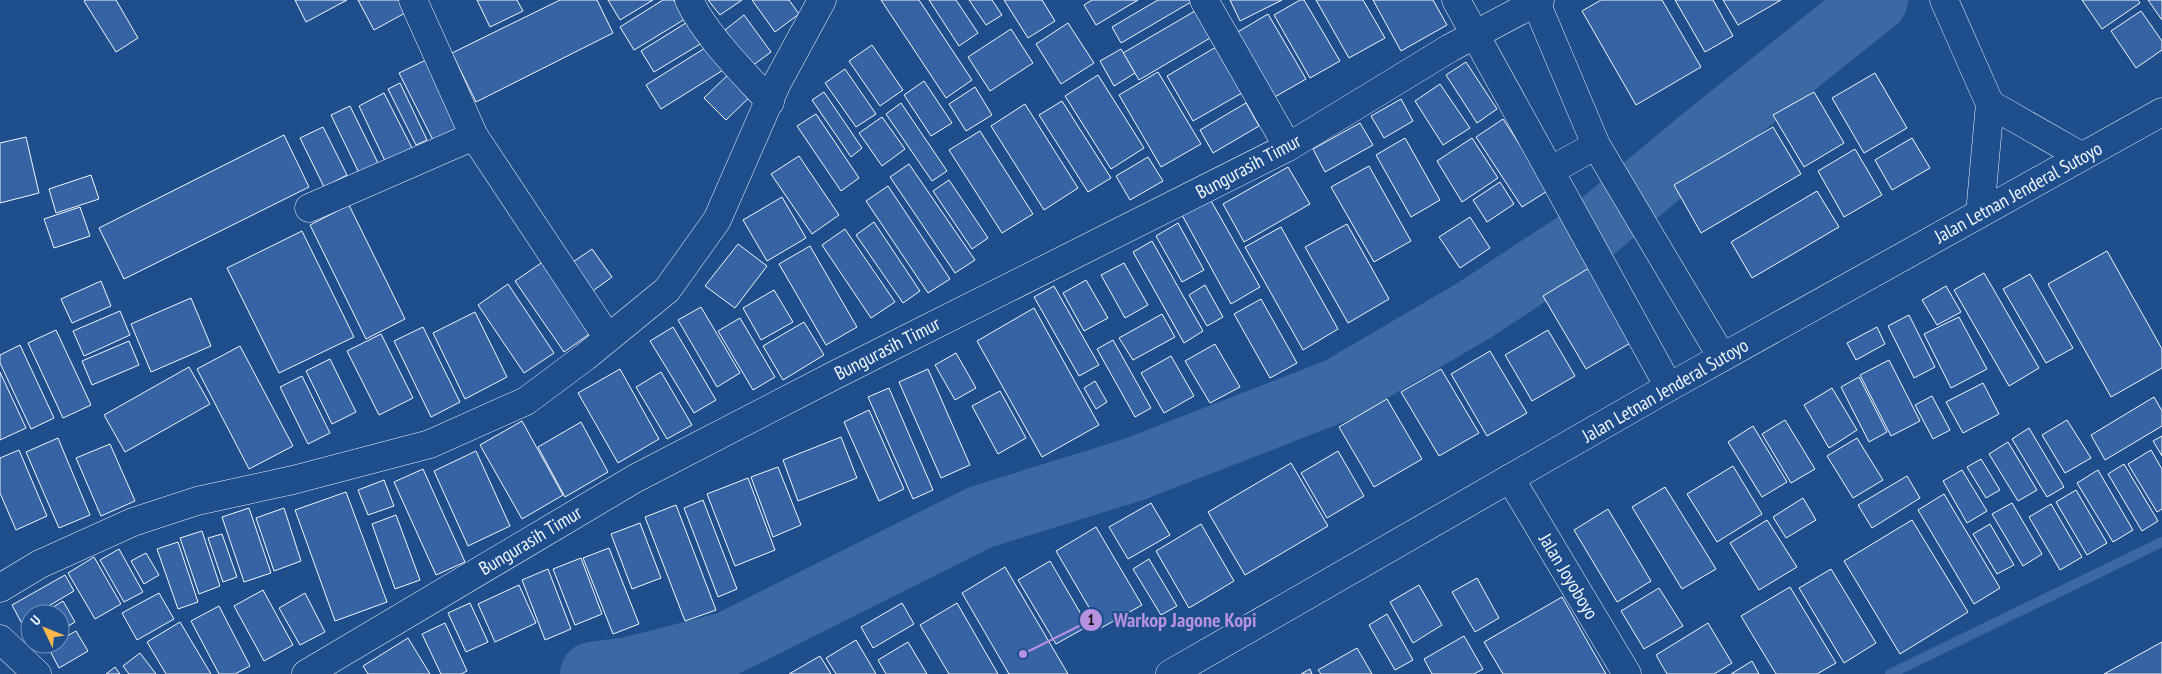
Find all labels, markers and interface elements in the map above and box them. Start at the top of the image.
street label: Bungurasih Timur [1191,128,1305,204]
street label: Jalan Letnan Jenderal Sutoyo [1929,136,2106,249]
street label: Bungurasih Timur [830,311,945,385]
street label: Jalan Letnan Jenderal Sutoyo [1577,333,1752,448]
street label: Bungurasih Timur [474,500,586,580]
street label: Jalan Joyoboyo [1533,528,1604,623]
callout: Warkop Jagone Kopi [1079,602,1267,637]
north arrow [20,604,70,654]
text: Warkop Jagone Kopi [1113,607,1256,633]
text: 1 [1087,610,1095,629]
text: U [26,611,45,629]

